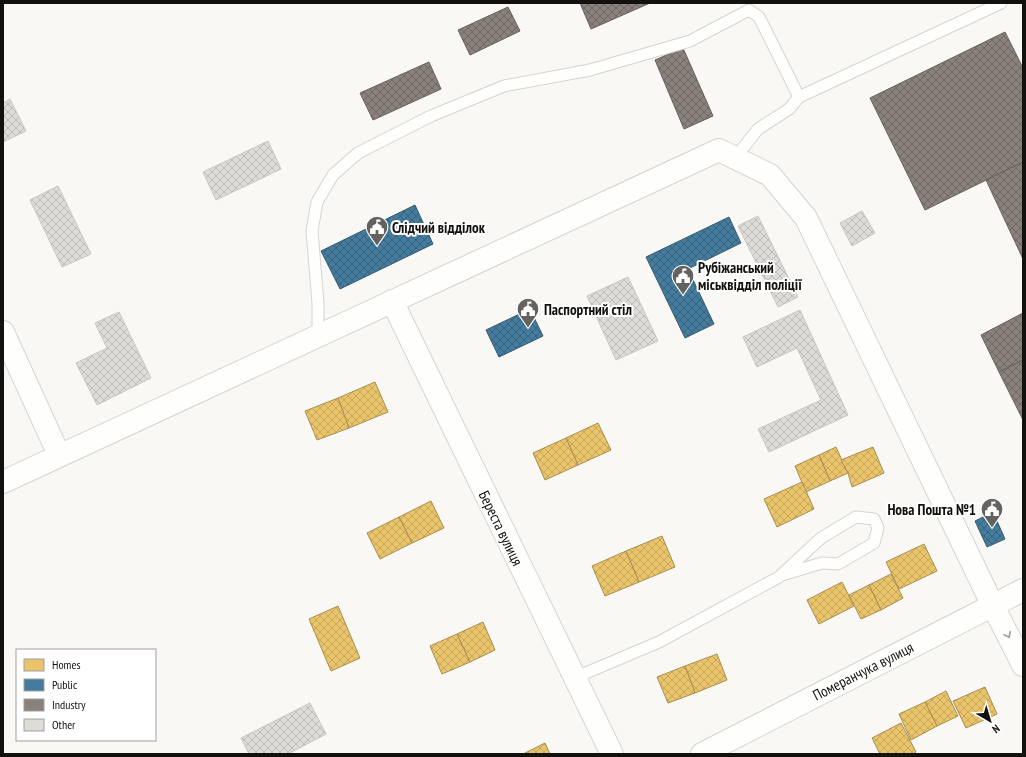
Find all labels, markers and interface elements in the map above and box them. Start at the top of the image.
public building icon: Слідчий відділок [364,214,390,247]
place label: Слідчий відділок [392,218,486,237]
place label: Рубіжанський міськвідділ поліції [698,258,802,294]
public building icon: Рубіжанський міськвідділ поліції [670,263,696,296]
public building icon: Паспортний стіл [515,296,541,329]
place label: Паспортний стіл [544,300,632,319]
street label: Береста вулиця [475,487,527,569]
public building icon: Нова Пошта №1 [979,496,1005,529]
place label: Нова Пошта №1 [887,500,976,519]
one-way arrow [1003,631,1011,638]
street label: Померанчука вулиця [809,637,917,705]
legend [16,649,156,741]
text: Homes [52,657,80,672]
text: Public [52,677,78,692]
text: Industry [52,697,86,712]
north arrow [970,701,1010,741]
text: Other [52,717,76,732]
text: N [989,722,1003,736]

